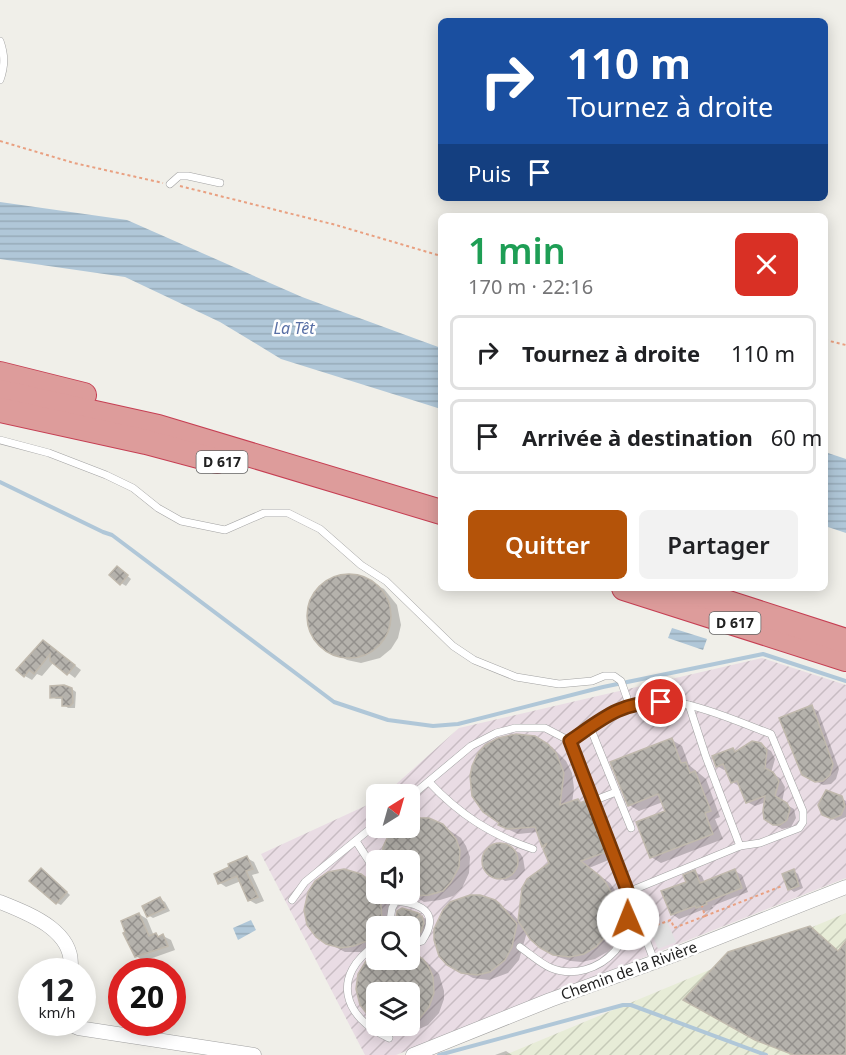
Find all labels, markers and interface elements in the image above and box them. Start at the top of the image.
text: 110 m [567,34,691,91]
icon: right [468,42,546,120]
text: Tournez à droite [567,88,773,125]
icon: arrive [523,156,556,189]
text: Puis [468,158,511,188]
text: 1 min [468,226,566,275]
button: close [735,233,798,296]
text: 170 m · 22:16 [468,273,593,300]
water label: La Têt [273,317,315,339]
icon: right [471,336,504,369]
text: Tournez à droite [522,338,700,368]
text: 110 m [731,338,795,368]
icon: arrive [471,420,504,453]
text: Arrivée à destination [522,422,753,452]
text: 60 m [771,422,822,452]
road number: D 617 [196,451,248,473]
button: Quitter [468,510,627,579]
button: Partager [639,510,798,579]
road number: D 617 [710,612,760,634]
pin [635,676,686,727]
icon: arrive [644,685,677,718]
north arrow [366,784,420,838]
map controls [366,784,420,1036]
button: sound [366,850,420,904]
position arrow [596,887,660,951]
button: search [366,916,420,970]
street label: Chemin de la Rivière [558,936,700,1004]
speed limit sign: 20 [108,958,186,1036]
text: 12 [40,969,74,1010]
button: layers [366,982,420,1036]
text: km/h [39,1002,75,1022]

